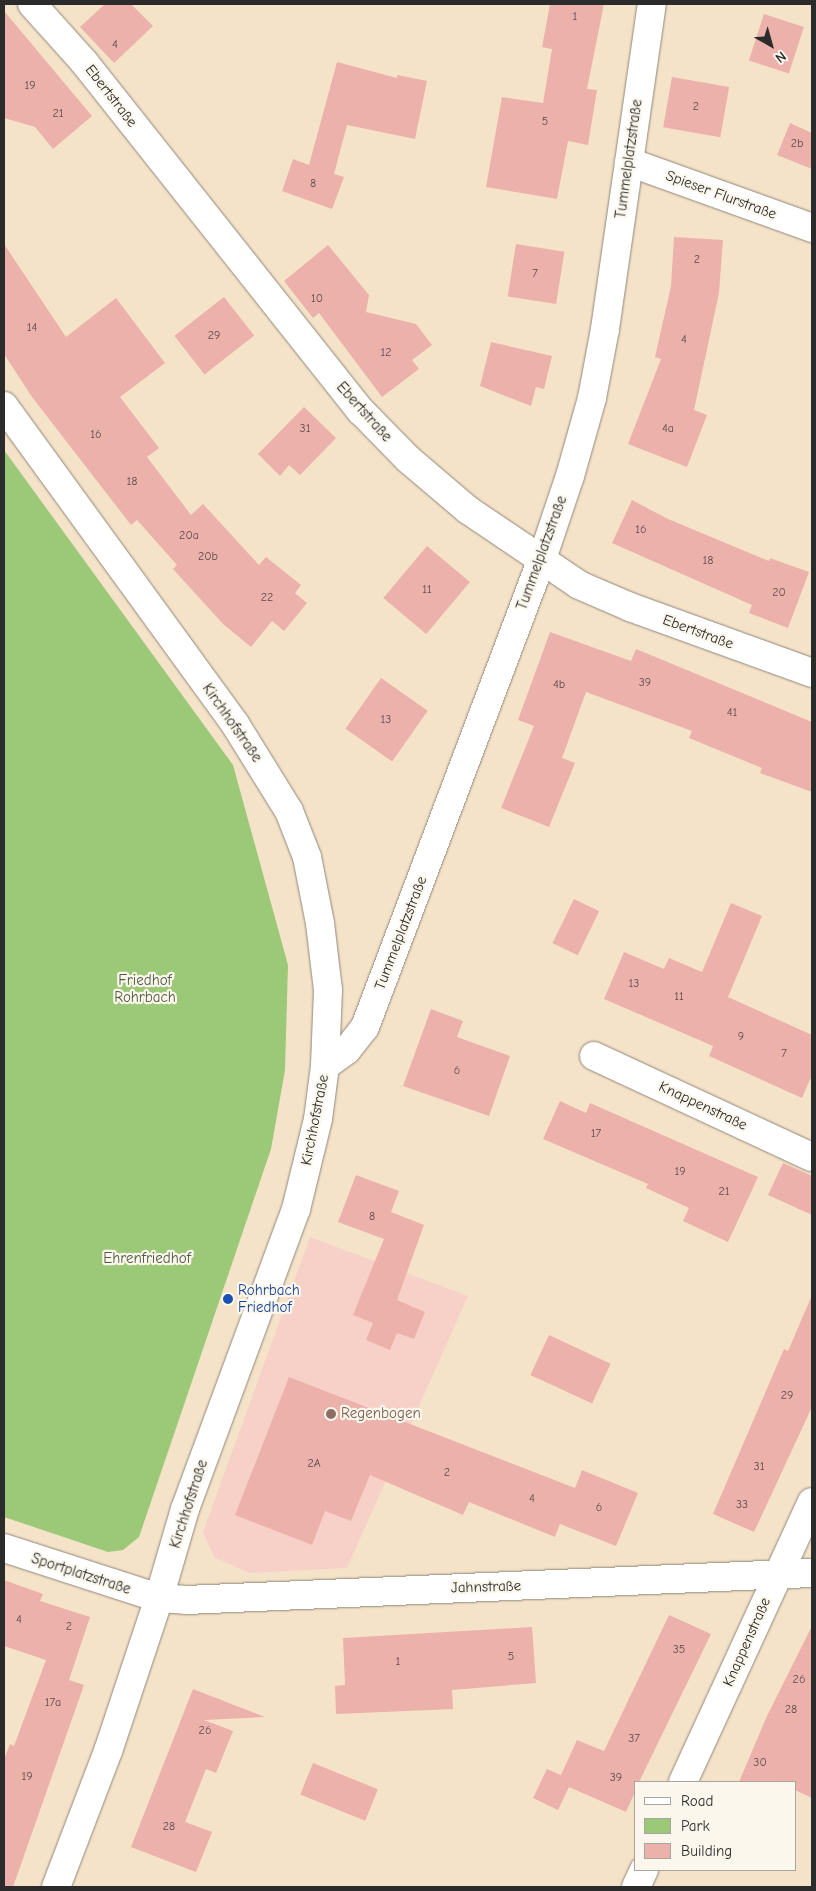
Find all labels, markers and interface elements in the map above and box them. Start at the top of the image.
house number: 1 [573,10,577,24]
north arrow [746,20,796,70]
house number: 4 [112,38,118,52]
text: N [772,48,789,67]
street label: Ebertstraße [81,61,141,131]
house number: 19 [24,79,36,93]
street label: Tummelplatzstraße [612,98,646,220]
house number: 2 [693,100,699,114]
house number: 21 [52,107,64,121]
house number: 5 [542,115,548,129]
house number: 2b [791,137,803,151]
street label: Spieser Flurstraße [663,167,779,223]
house number: 8 [310,177,316,191]
house number: 2 [694,253,700,267]
house number: 7 [532,267,538,281]
house number: 10 [311,292,323,306]
house number: 14 [27,321,37,335]
house number: 29 [208,329,220,343]
house number: 4 [681,333,687,347]
house number: 12 [380,346,392,360]
street label: Ebertstraße [332,378,396,446]
house number: 31 [300,422,310,436]
house number: 4a [662,422,674,436]
house number: 16 [90,428,102,442]
house number: 18 [127,475,137,489]
street label: Tummelplatzstraße [513,493,571,613]
house number: 16 [635,523,647,537]
house number: 20a [179,529,199,543]
house number: 20b [198,550,218,564]
house number: 18 [703,554,713,568]
house number: 11 [422,583,432,597]
house number: 20 [772,586,786,600]
house number: 22 [261,591,273,605]
street label: Ebertstraße [660,611,736,653]
house number: 39 [639,676,651,690]
house number: 4b [553,678,565,692]
street label: Kirchhofstraße [198,680,266,766]
house number: 41 [727,706,737,720]
house number: 13 [381,713,391,727]
street label: Tummelplatzstraße [371,874,431,992]
park label: Friedhof Rohrbach [114,971,176,1006]
house number: 13 [629,977,639,991]
house number: 11 [674,990,684,1004]
house number: 9 [738,1030,744,1044]
house number: 7 [781,1047,787,1061]
house number: 6 [454,1064,460,1078]
street label: Kirchhofstraße [297,1073,333,1167]
street label: Knappenstraße [656,1078,750,1134]
house number: 17 [591,1127,601,1141]
house number: 19 [674,1165,686,1179]
house number: 21 [718,1185,730,1199]
house number: 8 [369,1210,375,1224]
park label: Ehrenfriedhof [103,1250,191,1268]
place label: Rohrbach Friedhof [238,1281,300,1316]
marker: Rohrbach Friedhof [222,1293,234,1305]
house number: 29 [781,1389,793,1403]
place label: Regenbogen [341,1405,421,1423]
marker: Regenbogen [325,1408,337,1420]
street label: Kirchhofstraße [166,1457,212,1551]
house number: 2A [307,1457,321,1471]
house number: 31 [754,1460,764,1474]
house number: 2 [444,1466,450,1480]
house number: 4 [529,1492,535,1506]
house number: 33 [736,1498,748,1512]
house number: 6 [596,1501,602,1515]
street label: Sportplatzstraße [29,1549,133,1599]
street label: Jahnstraße [451,1577,521,1597]
street label: Knappenstraße [719,1595,775,1689]
house number: 4 [16,1613,22,1627]
house number: 2 [66,1620,72,1634]
house number: 35 [673,1643,685,1657]
house number: 5 [508,1650,514,1664]
house number: 1 [396,1655,400,1669]
house number: 26 [793,1673,805,1687]
house number: 17a [45,1696,61,1710]
house number: 28 [785,1703,797,1717]
house number: 26 [199,1724,211,1738]
house number: 37 [628,1732,640,1746]
house number: 30 [753,1756,767,1770]
house number: 19 [21,1770,33,1784]
house number: 39 [610,1771,622,1785]
legend [634,1781,796,1871]
text: Road [681,1792,713,1810]
text: Park [681,1817,710,1835]
house number: 28 [163,1820,175,1834]
text: Building [681,1842,732,1860]

